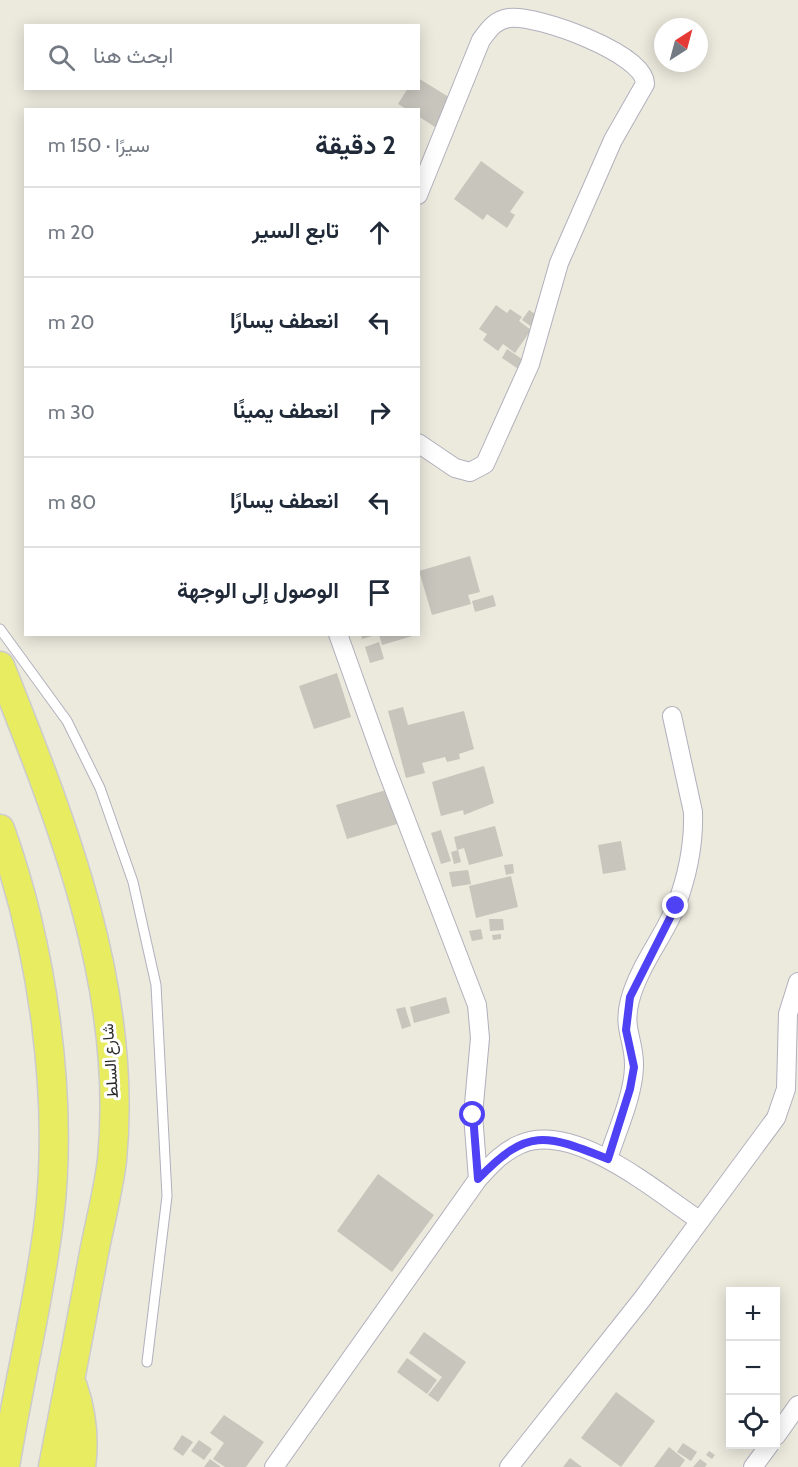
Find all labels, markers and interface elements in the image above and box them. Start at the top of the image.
north arrow [654,18,708,72]
search box [24,24,420,90]
icon: search [45,41,78,74]
text: ابحث هنا [93,42,173,69]
text: 2 دقيقة [315,129,396,161]
text: سيرًا · 150 m [48,133,150,157]
icon: ahead [363,216,396,249]
text: تابع السير [252,217,339,244]
text: 20 m [48,220,95,244]
icon: left [363,306,396,339]
text: انعطف يسارًا [230,307,339,334]
text: 20 m [48,310,95,334]
icon: right [363,396,396,429]
text: انعطف يمينًا [233,397,339,424]
text: 30 m [48,400,95,424]
icon: left [363,486,396,519]
text: انعطف يسارًا [230,487,339,514]
text: 80 m [48,490,96,514]
icon: arrive [363,576,396,609]
text: الوصول إلى الوجهة [177,577,339,604]
route end [662,892,688,918]
street label: شارع السلط [98,1023,124,1099]
route start [459,1101,485,1127]
map controls [726,1287,780,1449]
button: + [726,1287,780,1341]
button: − [726,1341,780,1395]
button: locate [726,1395,780,1449]

